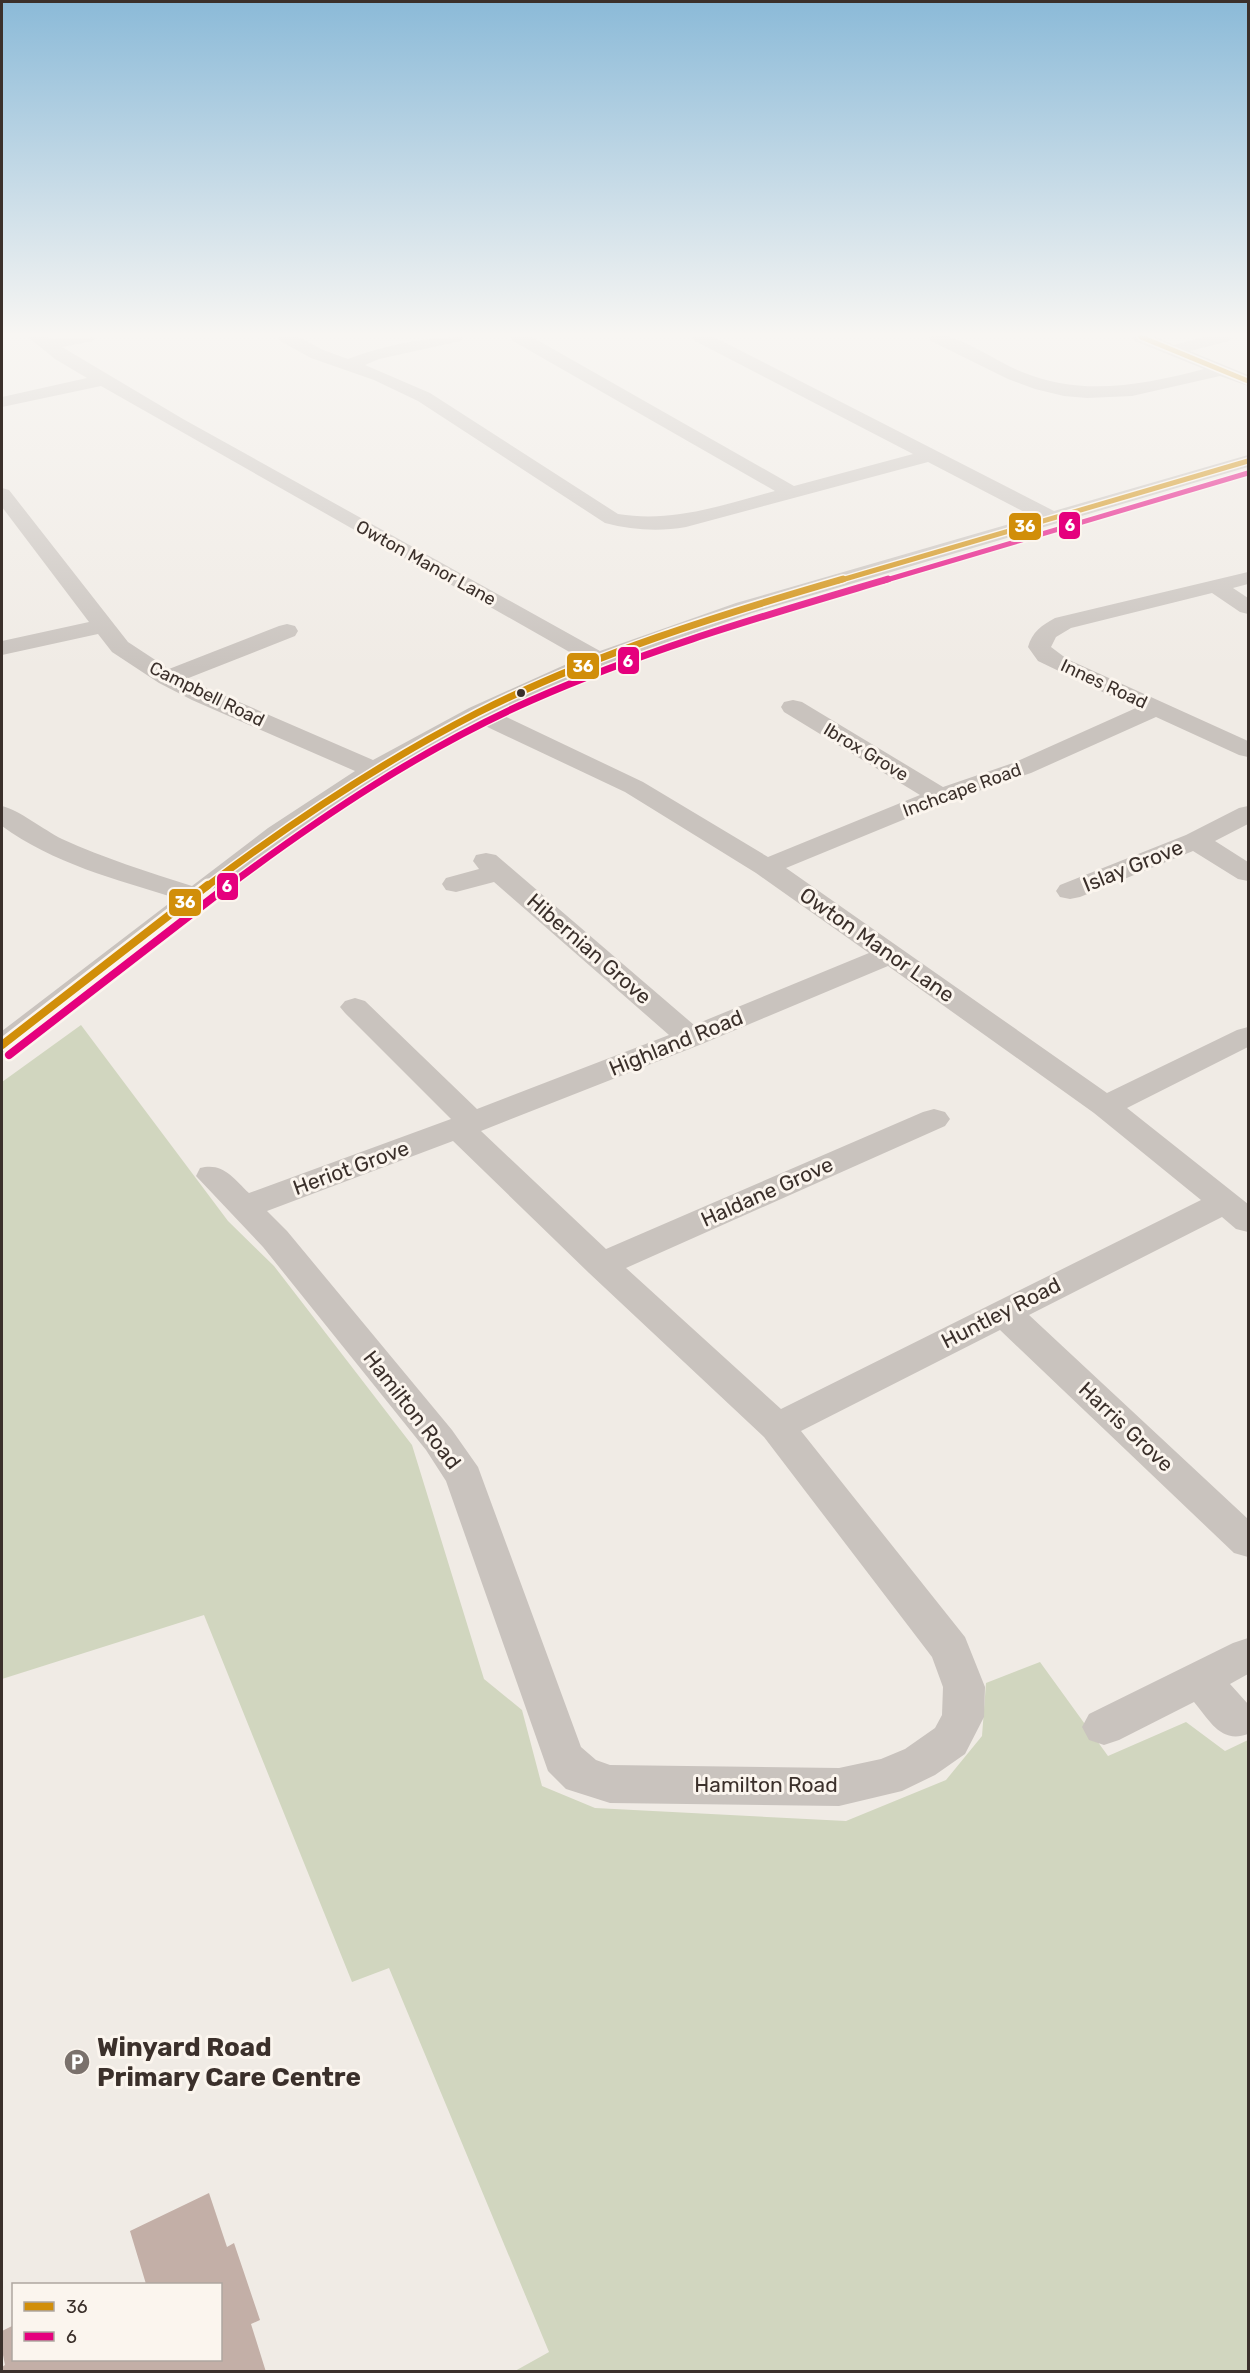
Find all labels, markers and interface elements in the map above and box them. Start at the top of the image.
line badge: 6 [1058,511,1081,540]
line badge: 36 [1008,512,1042,541]
street label: Owton Manor Lane [352,515,500,611]
text: 6 [1065,516,1075,535]
text: 36 [1015,517,1035,536]
line badge: 6 [617,646,640,675]
line badge: 36 [566,652,600,680]
text: 6 [623,652,633,671]
street label: Innes Road [1057,654,1151,714]
street label: Campbell Road [146,657,268,731]
text: 36 [573,657,593,676]
unlabelled marker [515,687,527,699]
street label: Ibrox Grove [820,718,912,786]
street label: Inchcape Road [900,758,1024,822]
street label: Islay Grove [1079,834,1187,897]
line badge: 6 [216,872,239,901]
text: 6 [222,877,232,896]
street label: Owton Manor Lane [795,882,959,1007]
line badge: 36 [168,888,202,917]
street label: Hibernian Grove [522,888,657,1009]
text: 36 [175,893,195,912]
street label: Highland Road [605,1004,746,1081]
street label: Heriot Grove [289,1135,412,1200]
street label: Haldane Grove [697,1151,837,1232]
street label: Huntley Road [937,1272,1065,1353]
street label: Hamilton Road [358,1346,466,1474]
street label: Harris Grove [1074,1376,1179,1477]
street label: Hamilton Road [694,1772,838,1797]
place label: Winyard Road Primary Care Centre [97,2032,361,2093]
parking icon: Winyard Road Primary Care Centre [62,2047,92,2077]
legend [12,2283,222,2361]
text: 36 [66,2296,88,2318]
text: 6 [66,2326,77,2348]

